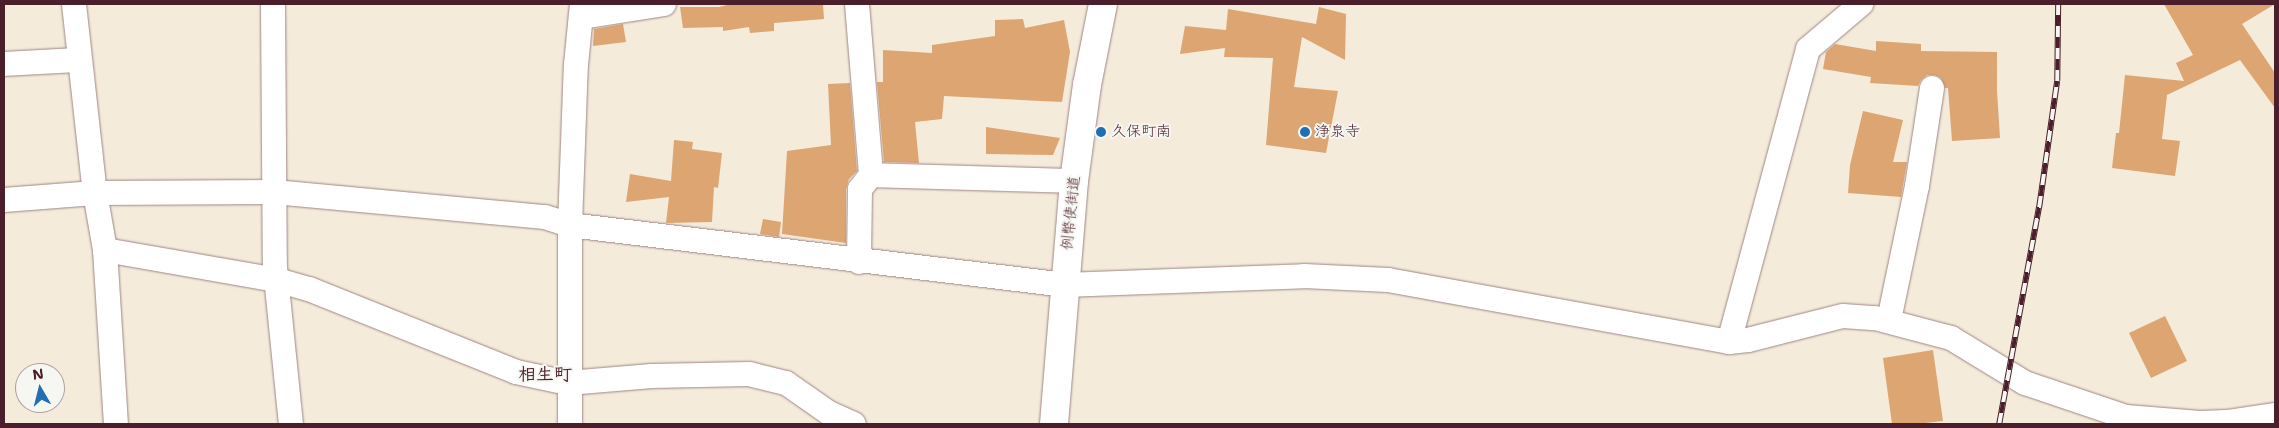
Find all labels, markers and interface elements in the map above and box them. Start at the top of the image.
place label: 久保町南 [1111,123,1171,141]
place label: 浄泉寺 [1315,123,1360,141]
marker: 久保町南 [1095,126,1107,138]
marker: 浄泉寺 [1299,126,1311,138]
street label: 例幣使街道 [1058,175,1084,251]
north arrow [15,363,65,413]
district label: 相生町 [518,363,572,385]
text: N [31,364,45,384]

